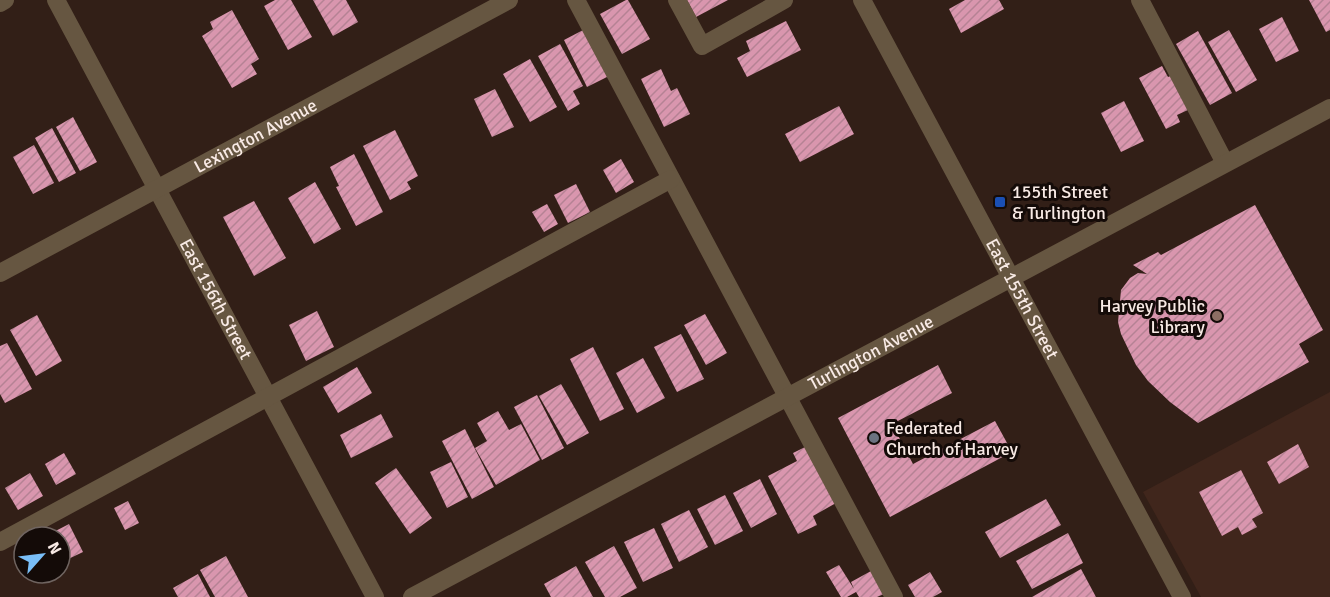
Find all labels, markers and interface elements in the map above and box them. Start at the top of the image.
street label: Lexington Avenue [190,94,321,178]
place label: 155th Street & Turlington [1012,181,1108,224]
marker: 155th Street & Turlington [993,195,1007,209]
street label: East 156th Street [175,235,257,363]
street label: East 155th Street [981,235,1063,363]
place label: Harvey Public Library [1100,295,1206,338]
marker: Harvey Public Library [1210,309,1224,323]
street label: Turlington Avenue [804,310,937,395]
place label: Federated Church of Harvey [886,417,1018,460]
marker: Federated Church of Harvey [867,431,881,445]
north arrow [12,525,72,585]
text: N [43,539,66,558]

